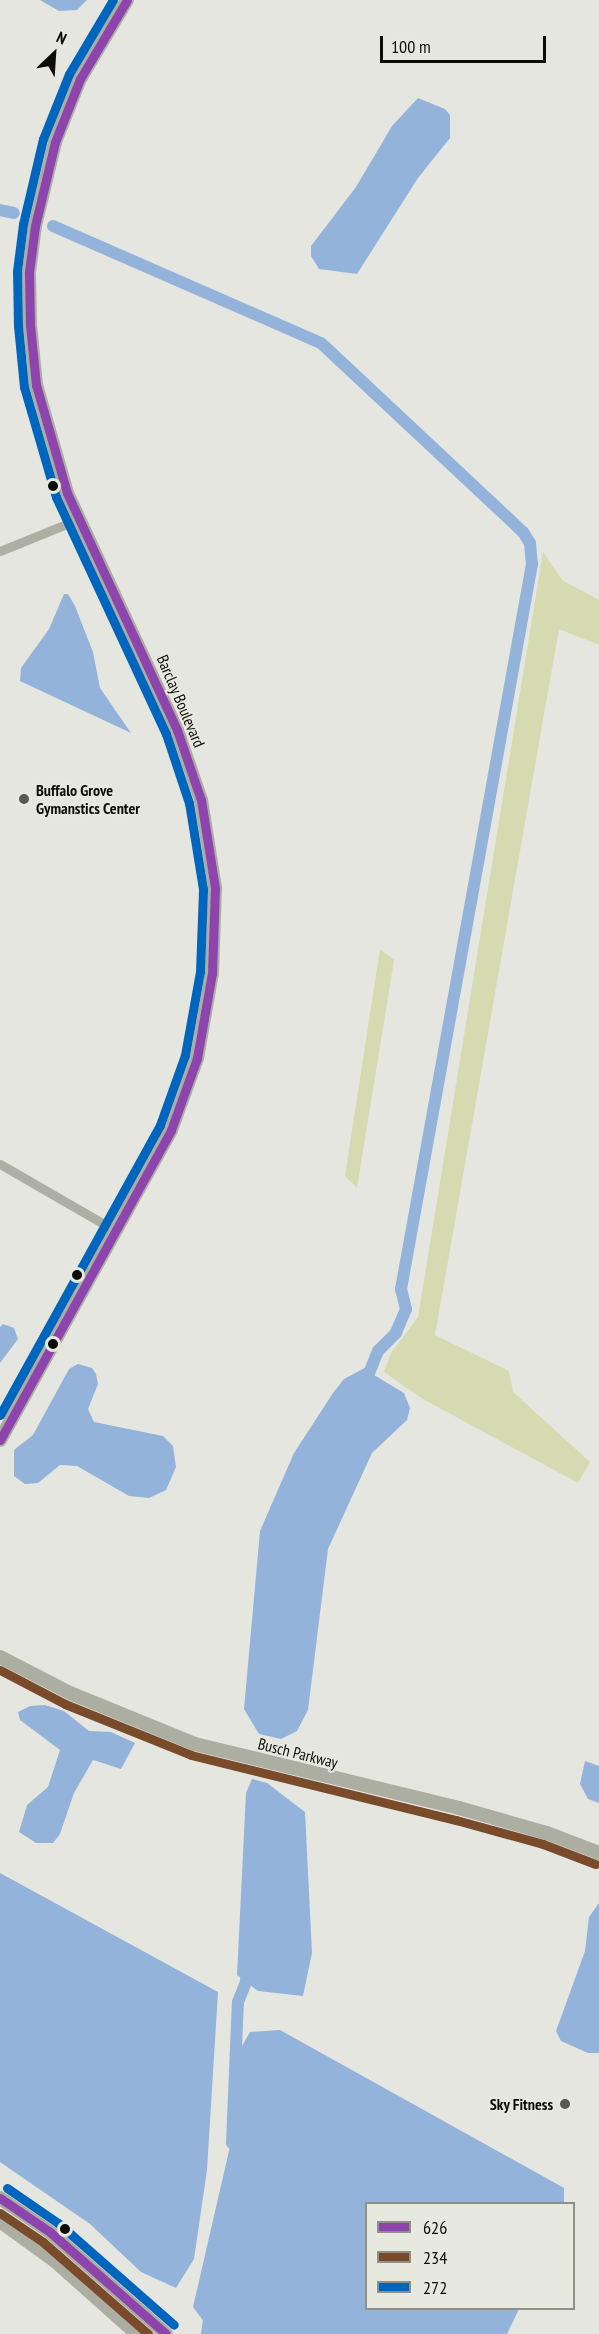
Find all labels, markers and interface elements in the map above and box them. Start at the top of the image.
north arrow [24,24,84,84]
scale bar [383,24,550,62]
text: N [53,27,70,49]
text: 100 m [391,35,431,58]
unlabelled marker [47,480,59,492]
street label: Barclay Boulevard [153,652,209,750]
place label: Buffalo Grove Gymanstics Center [36,780,140,818]
marker: Buffalo Grove Gymanstics Center [17,792,31,806]
unlabelled marker [71,1269,83,1281]
unlabelled marker [47,1338,59,1350]
street label: Busch Parkway [256,1734,340,1772]
place label: Sky Fitness [489,2094,553,2114]
marker: Sky Fitness [558,2097,572,2111]
legend [365,2202,575,2310]
text: 626 [423,2216,447,2239]
unlabelled marker [59,2223,71,2235]
text: 234 [423,2246,447,2269]
text: 272 [423,2276,447,2299]

